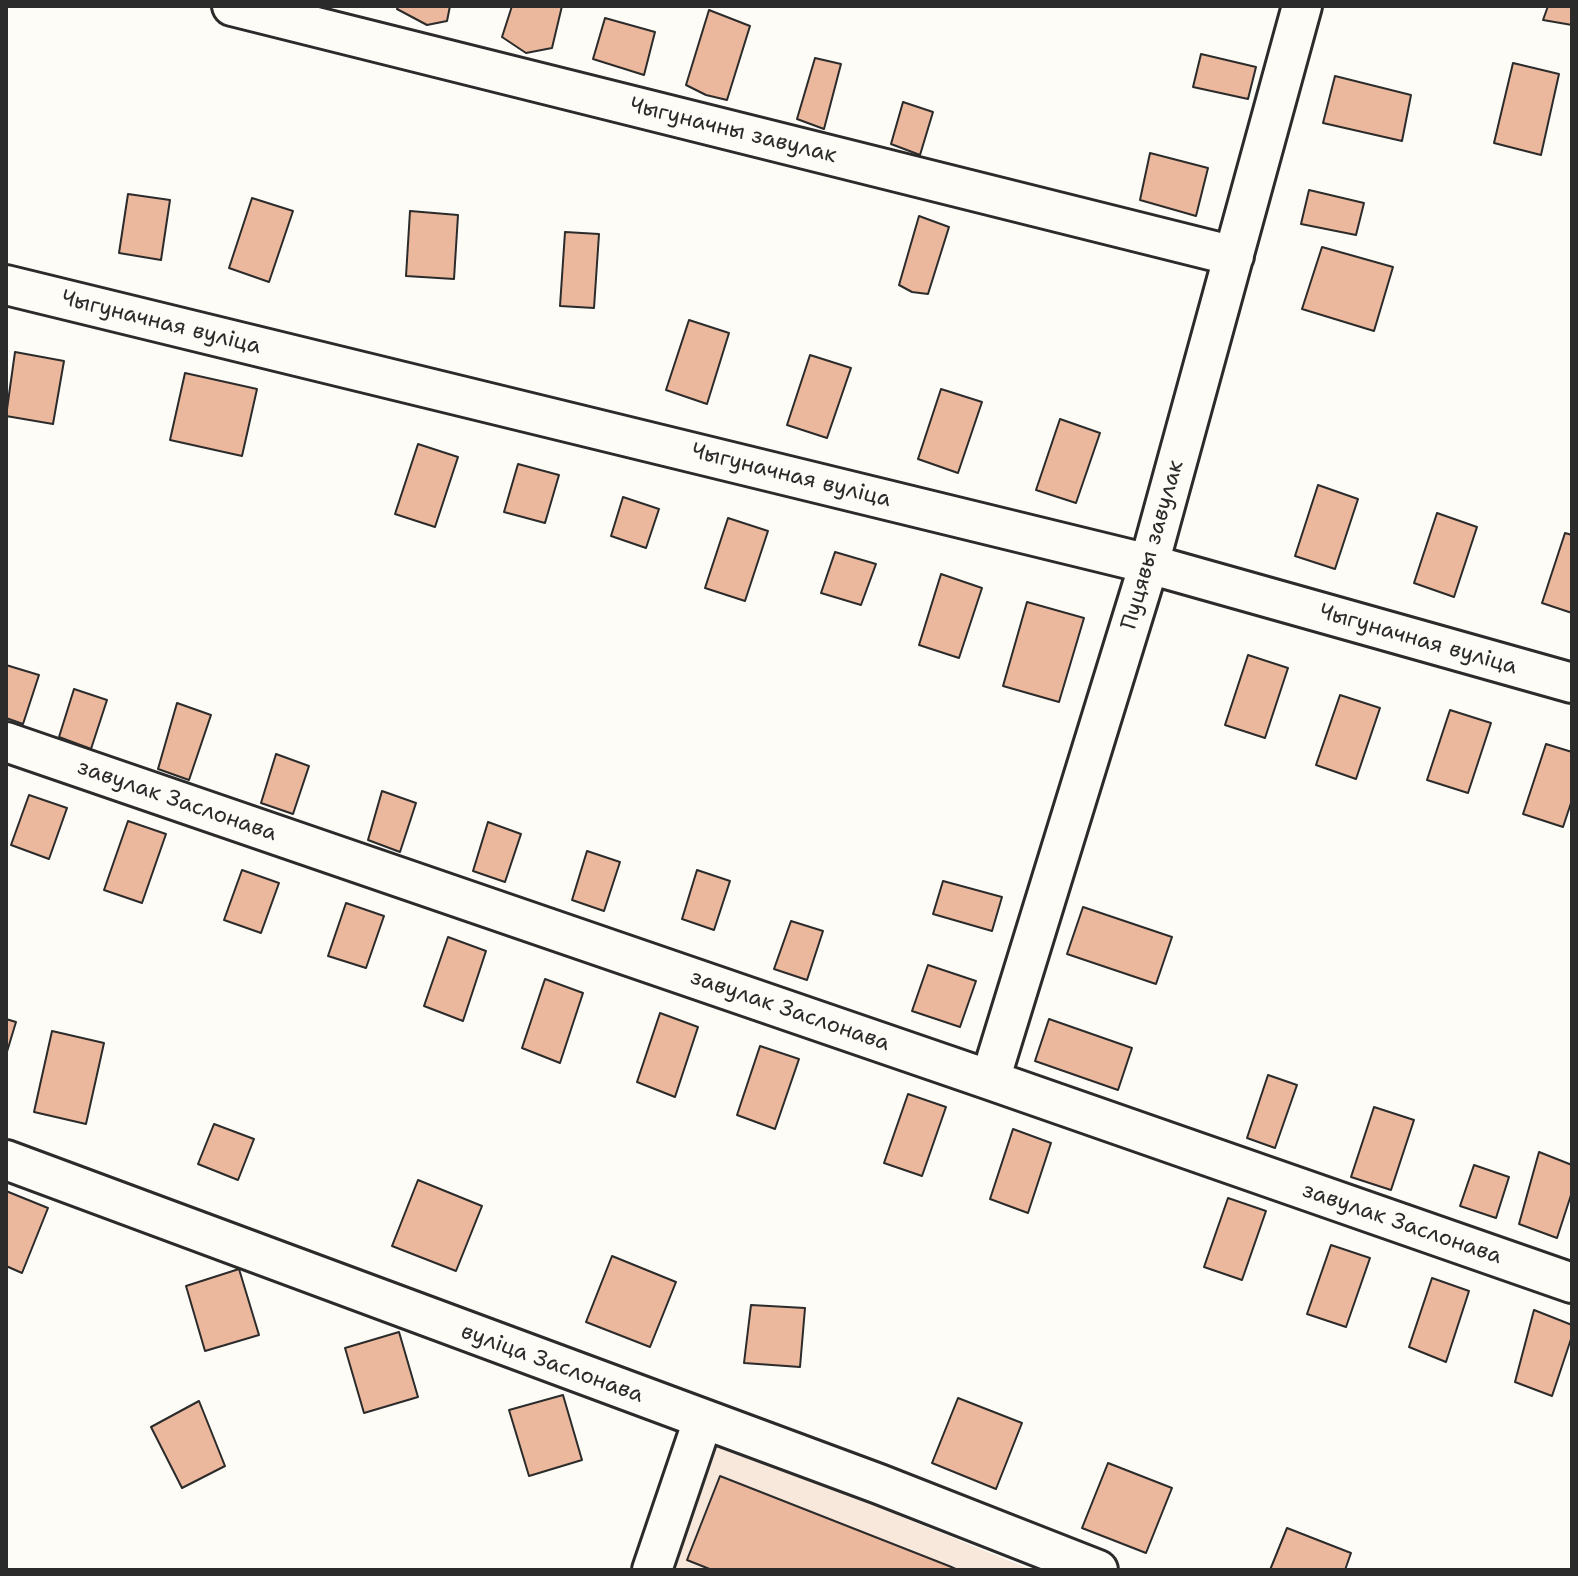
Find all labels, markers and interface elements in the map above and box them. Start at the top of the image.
street label: Чыгуначны завулак [627,93,839,169]
street label: Чыгуначная вуліца [58,285,264,361]
street label: Чыгуначная вуліца [688,438,894,514]
street label: Пуцявы завулак [1116,457,1190,633]
street label: Чыгуначная вуліца [1316,599,1520,681]
street label: завулак Заслонава [74,754,280,848]
street label: завулак Заслонава [687,964,893,1058]
street label: завулак Заслонава [1299,1177,1505,1271]
street label: вуліца Заслонава [457,1319,647,1409]

